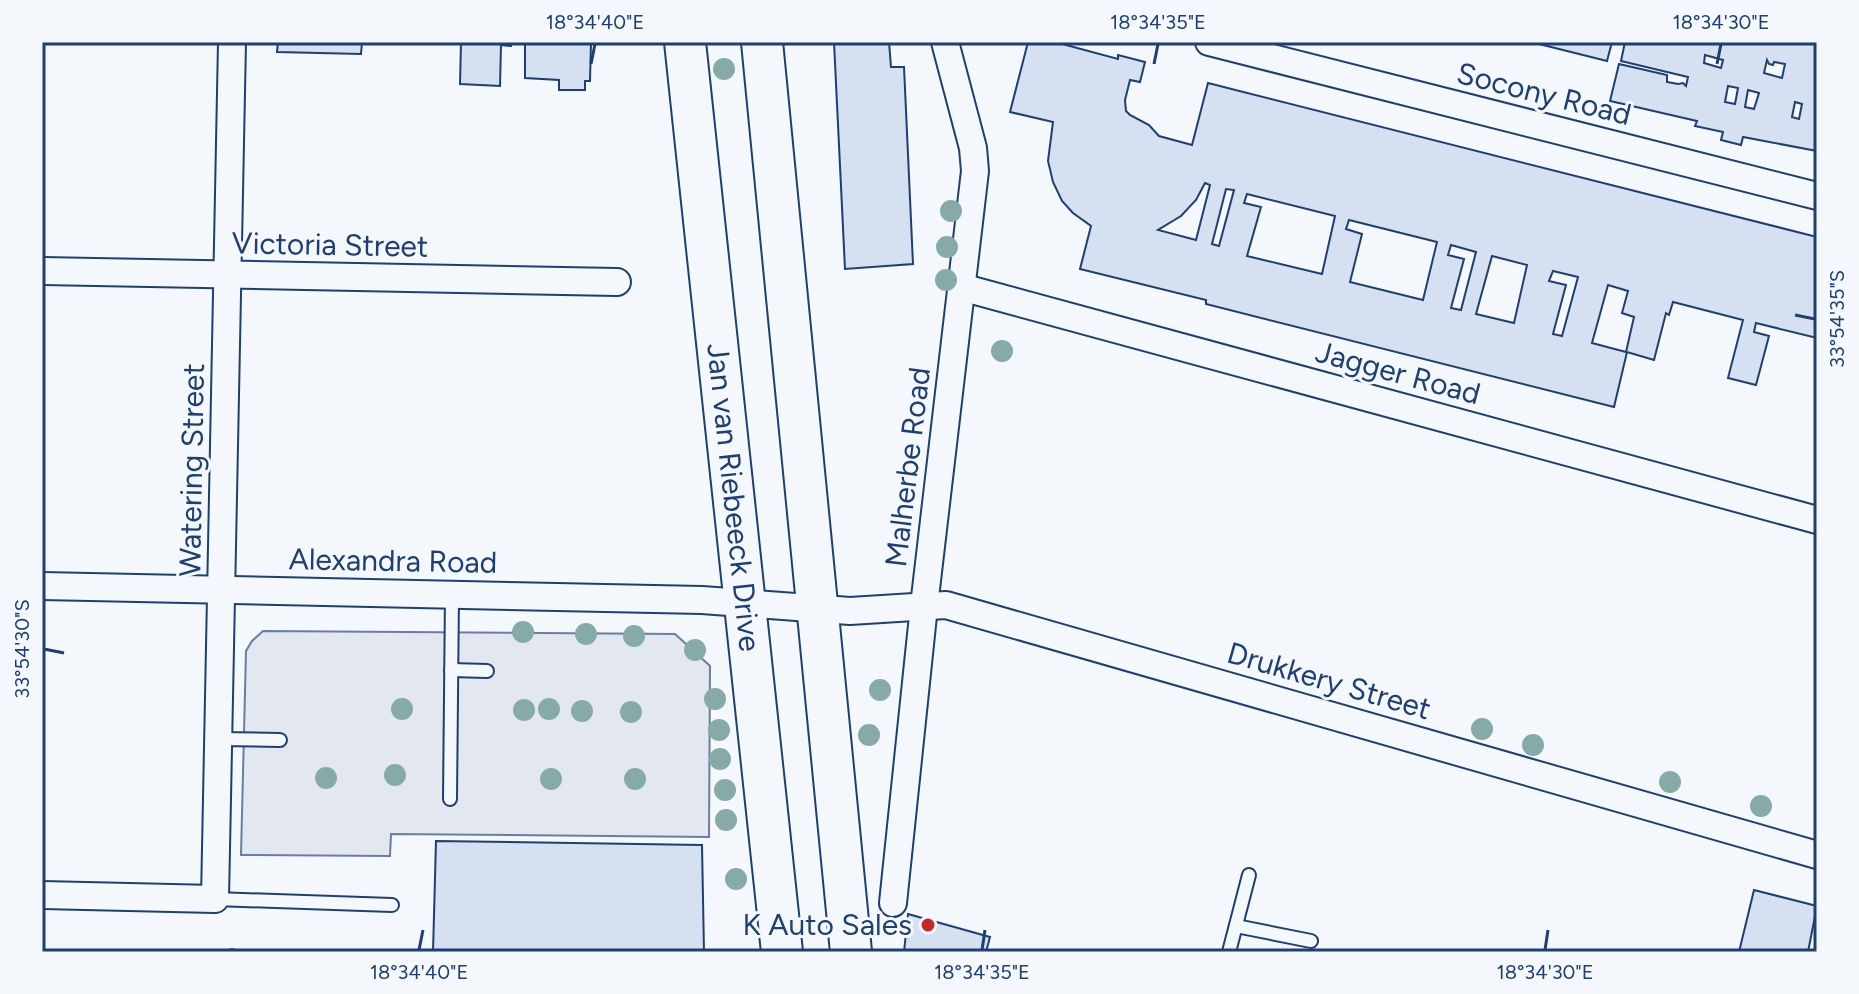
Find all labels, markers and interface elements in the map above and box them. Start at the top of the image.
text: 18°34'40"E [546,10,644,34]
text: 18°34'35"E [1110,10,1206,34]
text: 18°34'30"E [1672,10,1770,34]
street label: Socony Road [1453,54,1635,133]
street label: Victoria Street [231,224,429,265]
text: 33°54'35"S [1825,270,1849,368]
street label: Jagger Road [1312,333,1485,412]
street label: Jan van Riebeeck Drive [699,341,769,653]
street label: Watering Street [171,363,212,577]
street label: Malherbe Road [877,365,938,569]
street label: Alexandra Road [288,540,498,581]
text: 33°54'30"S [10,599,34,699]
street label: Drukkery Street [1223,634,1435,727]
place label: K Auto Sales [742,906,912,943]
marker: K Auto Sales [919,916,937,934]
text: 18°34'40"E [370,960,468,984]
text: 18°34'35"E [934,960,1030,984]
text: 18°34'30"E [1496,960,1594,984]

